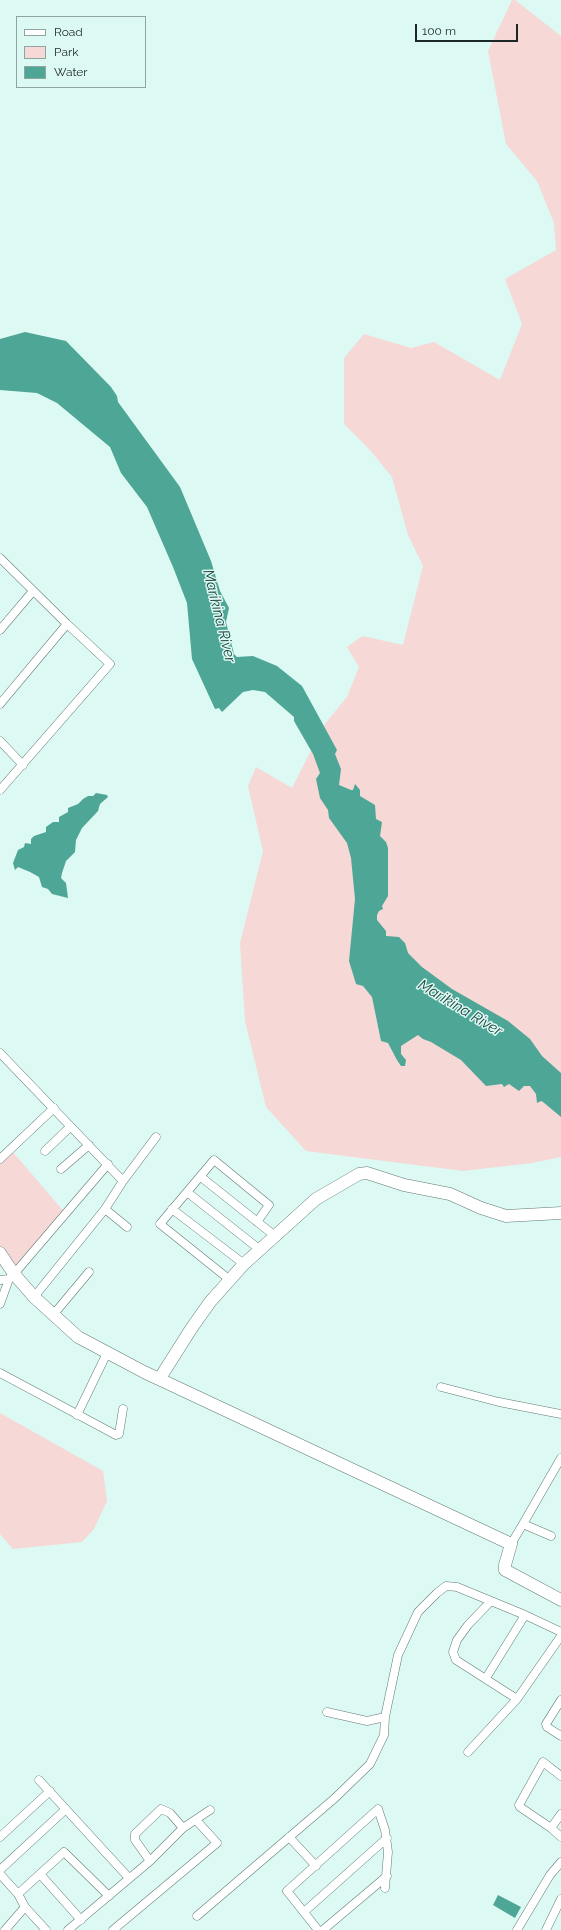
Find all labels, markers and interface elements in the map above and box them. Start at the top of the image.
legend [16,16,146,88]
scale bar [417,16,520,42]
text: 100 m [422,24,456,38]
text: Road [54,25,83,39]
text: Park [54,45,79,59]
text: Water [54,65,88,79]
water label: Marikina River [199,568,239,664]
water label: Marikina River [415,976,505,1040]

